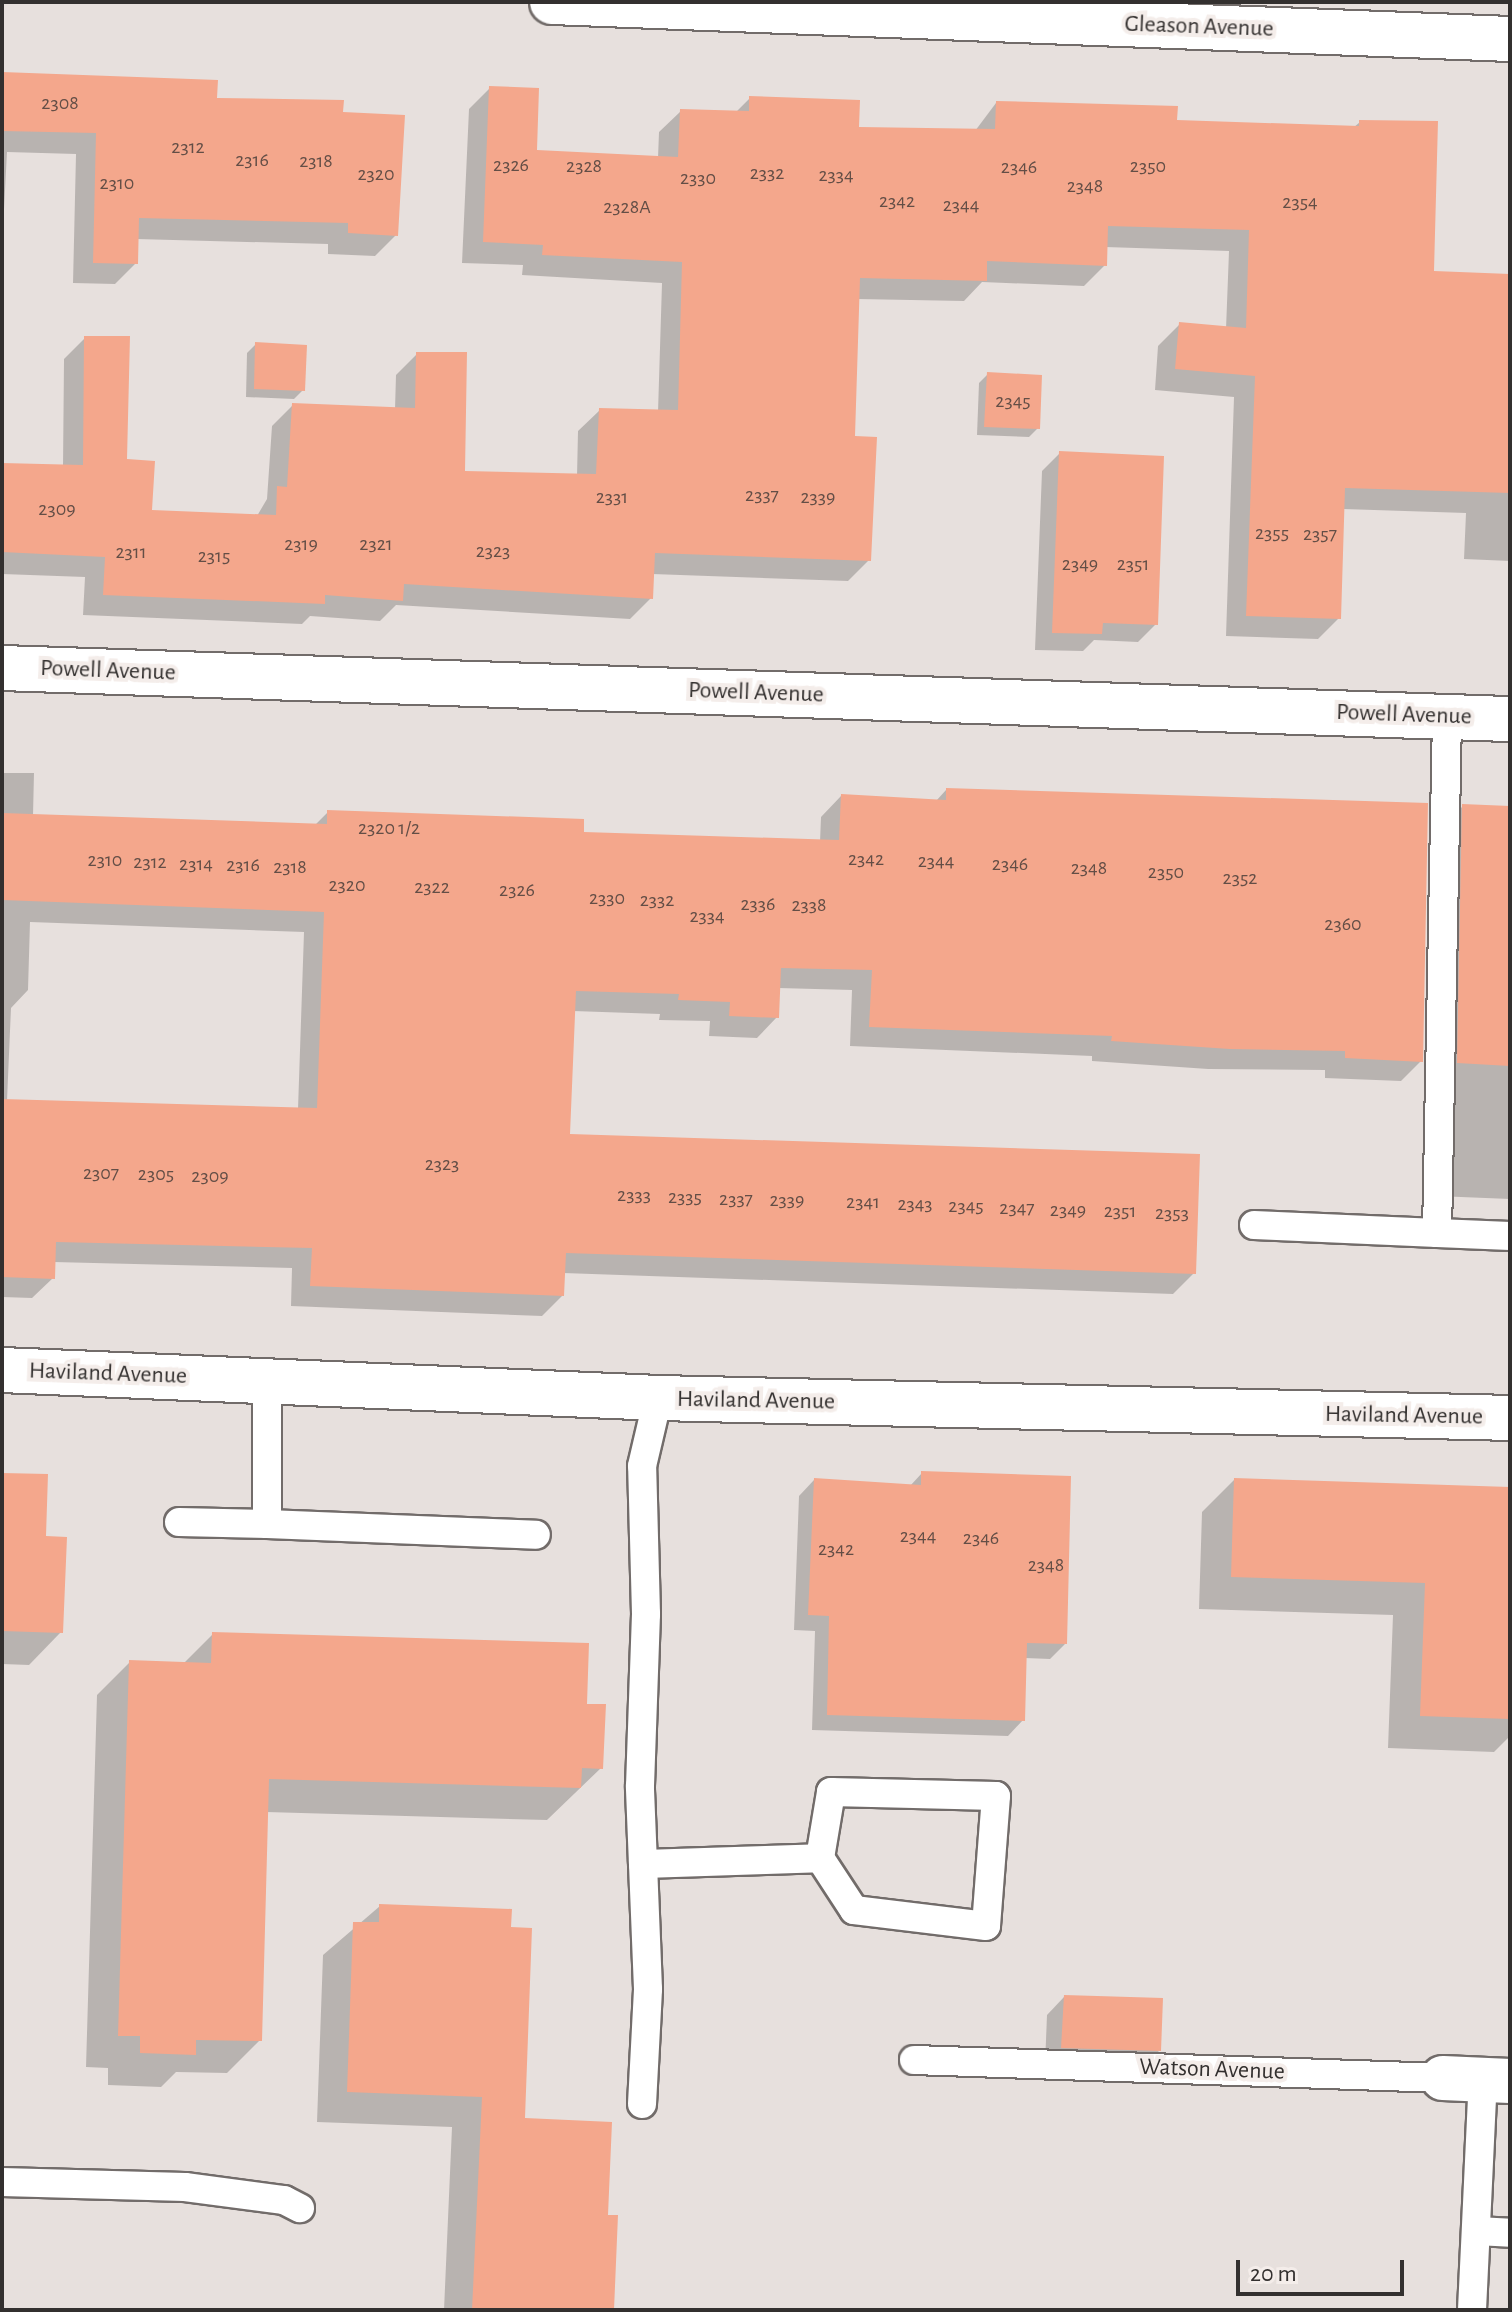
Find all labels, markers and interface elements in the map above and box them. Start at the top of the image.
street label: Gleason Avenue [1124,10,1274,44]
house number: 2308 [41,91,79,115]
house number: 2312 [171,135,205,159]
house number: 2316 [235,148,269,172]
house number: 2318 [299,149,333,173]
house number: 2326 [493,153,529,177]
house number: 2328 [566,154,602,178]
house number: 2350 [1130,154,1166,178]
house number: 2346 [1001,155,1037,179]
house number: 2332 [750,161,784,185]
house number: 2320 [358,162,394,186]
house number: 2334 [818,163,854,187]
house number: 2330 [680,166,716,190]
house number: 2310 [100,171,134,195]
house number: 2348 [1067,174,1103,198]
house number: 2342 [879,189,915,213]
house number: 2354 [1282,190,1318,214]
house number: 2344 [943,193,979,217]
house number: 2328A [603,195,651,219]
house number: 2345 [995,389,1031,413]
house number: 2337 [745,483,779,507]
house number: 2331 [596,485,628,509]
house number: 2339 [801,485,835,509]
house number: 2309 [38,497,76,521]
house number: 2355 [1255,521,1289,545]
house number: 2357 [1303,522,1337,546]
house number: 2319 [284,532,318,556]
house number: 2321 [359,532,393,556]
house number: 2323 [476,539,510,563]
house number: 2311 [115,540,147,564]
house number: 2315 [198,544,230,568]
house number: 2349 [1062,552,1098,576]
house number: 2351 [1117,552,1149,576]
street label: Powell Avenue [40,654,176,688]
street label: Powell Avenue [688,676,824,710]
street label: Powell Avenue [1336,698,1472,732]
house number: 2320 1/2 [358,816,420,840]
house number: 2342 [848,847,884,871]
house number: 2310 [88,848,122,872]
house number: 2344 [918,849,954,873]
house number: 2312 [133,850,167,874]
house number: 2314 [179,852,213,876]
house number: 2346 [992,852,1028,876]
house number: 2316 [226,853,260,877]
house number: 2318 [273,855,307,879]
house number: 2348 [1071,856,1107,880]
house number: 2350 [1148,860,1184,884]
house number: 2352 [1223,866,1257,890]
house number: 2320 [329,873,365,897]
house number: 2322 [414,875,450,899]
house number: 2326 [499,878,535,902]
house number: 2330 [589,886,625,910]
house number: 2332 [640,888,674,912]
house number: 2336 [741,892,775,916]
house number: 2338 [791,893,827,917]
house number: 2334 [689,904,725,928]
house number: 2360 [1324,912,1362,936]
house number: 2323 [425,1152,459,1176]
house number: 2307 [83,1161,119,1185]
house number: 2305 [138,1162,174,1186]
house number: 2309 [191,1164,229,1188]
house number: 2333 [617,1183,651,1207]
house number: 2335 [668,1185,702,1209]
house number: 2337 [719,1187,753,1211]
house number: 2339 [770,1188,804,1212]
house number: 2341 [846,1190,880,1214]
house number: 2343 [897,1192,933,1216]
house number: 2345 [948,1194,984,1218]
house number: 2347 [999,1196,1035,1220]
house number: 2349 [1050,1198,1086,1222]
house number: 2351 [1104,1199,1136,1223]
house number: 2353 [1155,1201,1189,1225]
street label: Haviland Avenue [28,1357,188,1391]
street label: Haviland Avenue [677,1385,835,1417]
street label: Haviland Avenue [1325,1400,1483,1432]
house number: 2344 [900,1524,936,1548]
house number: 2346 [963,1526,999,1550]
house number: 2342 [818,1537,854,1561]
house number: 2348 [1028,1553,1064,1577]
street label: Watson Avenue [1139,2053,1285,2087]
scale bar [1240,2244,1408,2294]
text: 20 m [1250,2262,1297,2286]

